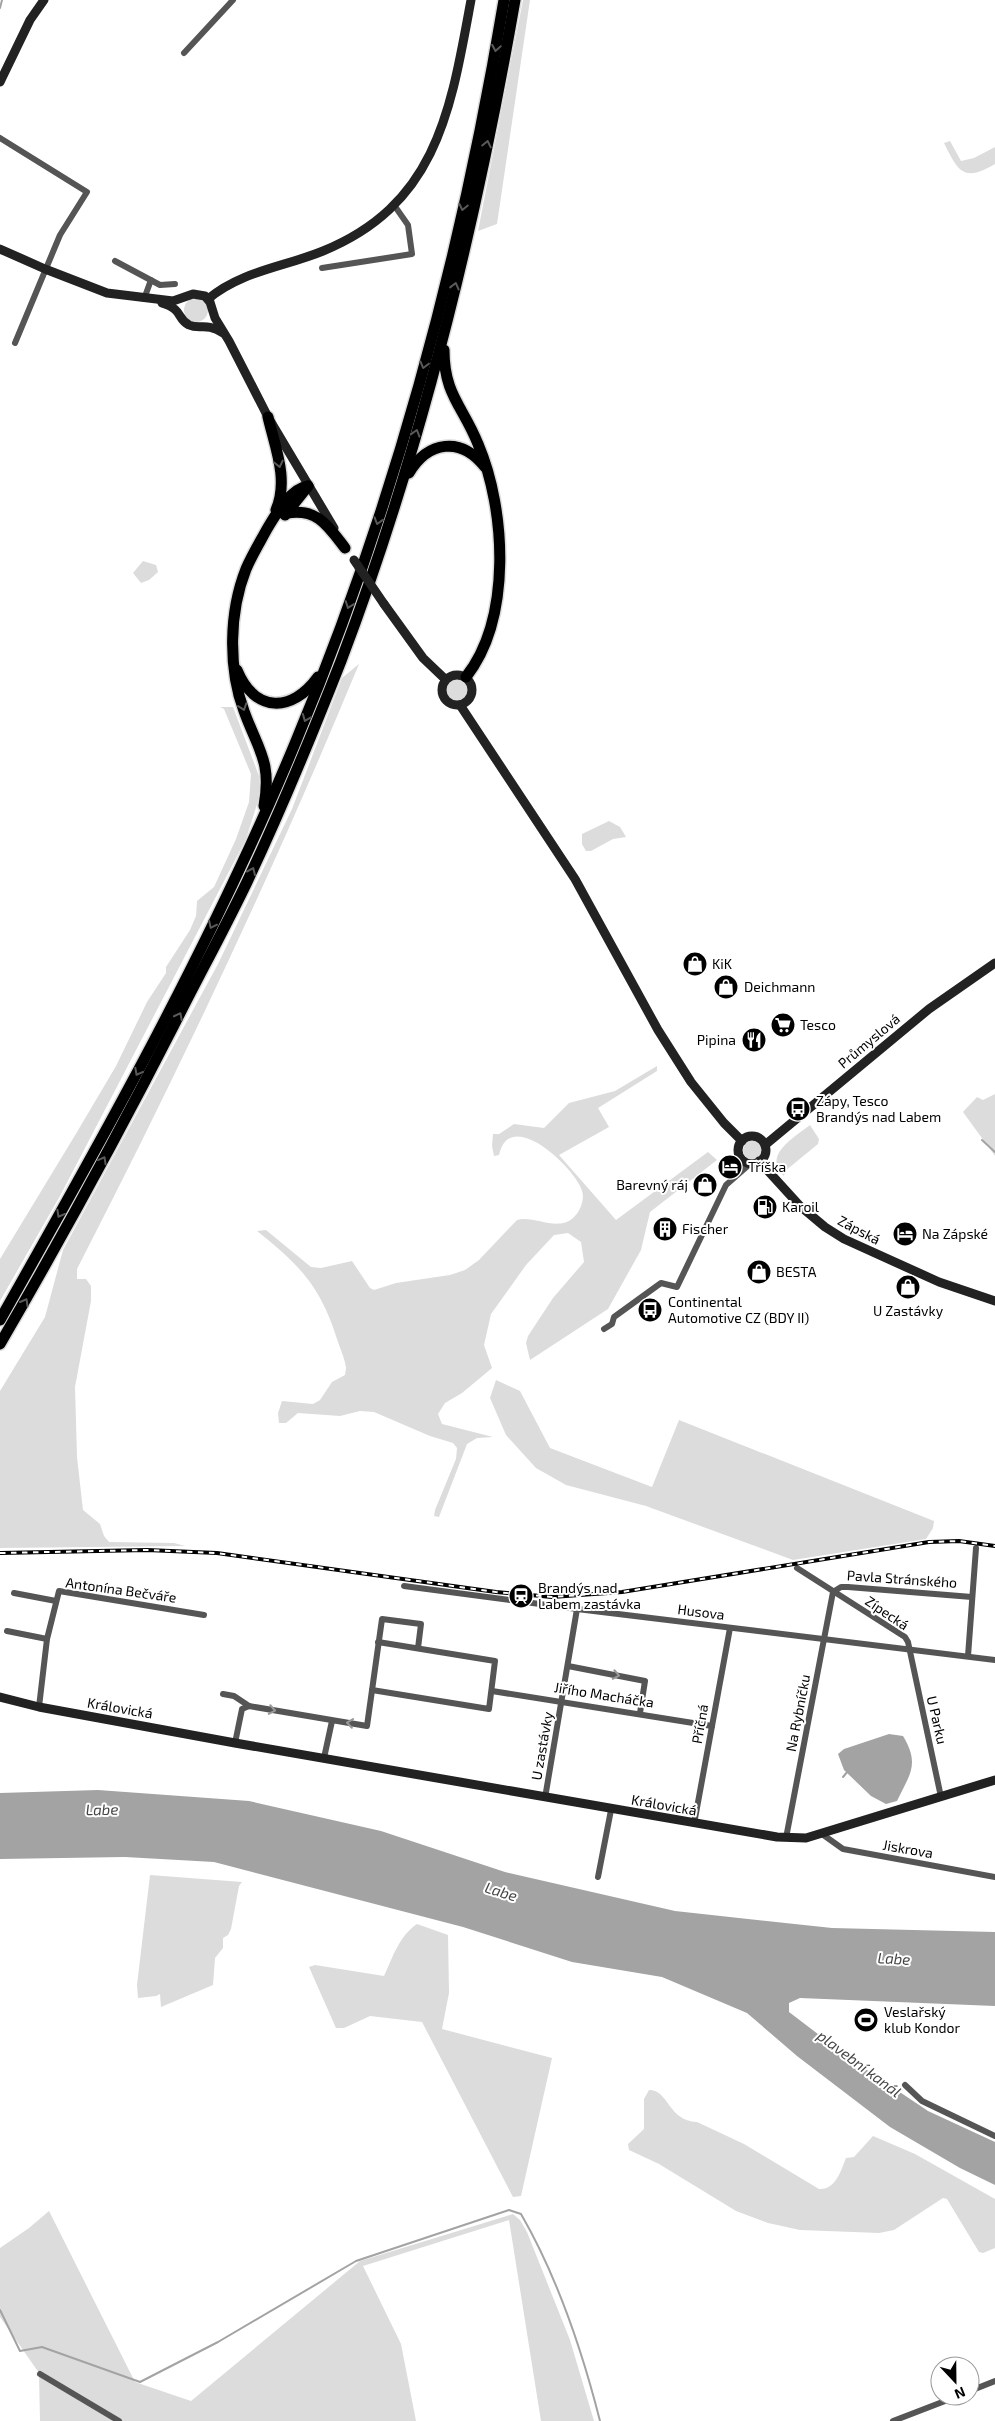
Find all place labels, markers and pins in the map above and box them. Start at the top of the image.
shop icon: KiK [682,951,708,977]
place label: KiK [712,955,733,972]
shop icon: Deichmann [713,974,739,1000]
place label: Deichmann [744,978,815,995]
supermarket icon: Tesco [770,1012,796,1038]
place label: Tesco [800,1016,836,1033]
restaurant icon: Pipina [741,1027,767,1053]
place label: Pipina [697,1031,736,1048]
place label: Zápy, Tesco Brandýs nad Labem [816,1092,941,1125]
bus stop icon: Zápy, Tesco Brandýs nad Labem [785,1096,811,1122]
hotel icon: Tříška [717,1154,743,1180]
place label: Tříška [748,1158,786,1175]
shop icon: Barevný ráj [692,1172,718,1198]
place label: Barevný ráj [616,1176,688,1193]
fuel station icon: Karoil [752,1194,778,1220]
place label: Karoil [782,1198,820,1215]
building icon: Fischer [652,1216,678,1242]
place label: Fischer [682,1220,729,1237]
hotel icon: Na Zápské [892,1221,918,1247]
place label: Na Zápské [922,1225,988,1242]
shop icon: BESTA [746,1259,772,1285]
place label: BESTA [776,1263,817,1280]
shop icon: U Zastávky [895,1274,921,1300]
place label: Continental Automotive CZ (BDY II) [668,1293,809,1326]
bus stop icon: Continental Automotive CZ (BDY II) [637,1297,663,1323]
place label: U Zastávky [873,1302,944,1319]
place label: Brandýs nad Labem zastávka [538,1579,641,1612]
station icon: Brandýs nad Labem zastávka [508,1583,534,1609]
place label: Veslařský klub Kondor [884,2003,961,2036]
sports icon: Veslařský klub Kondor [853,2007,879,2033]

